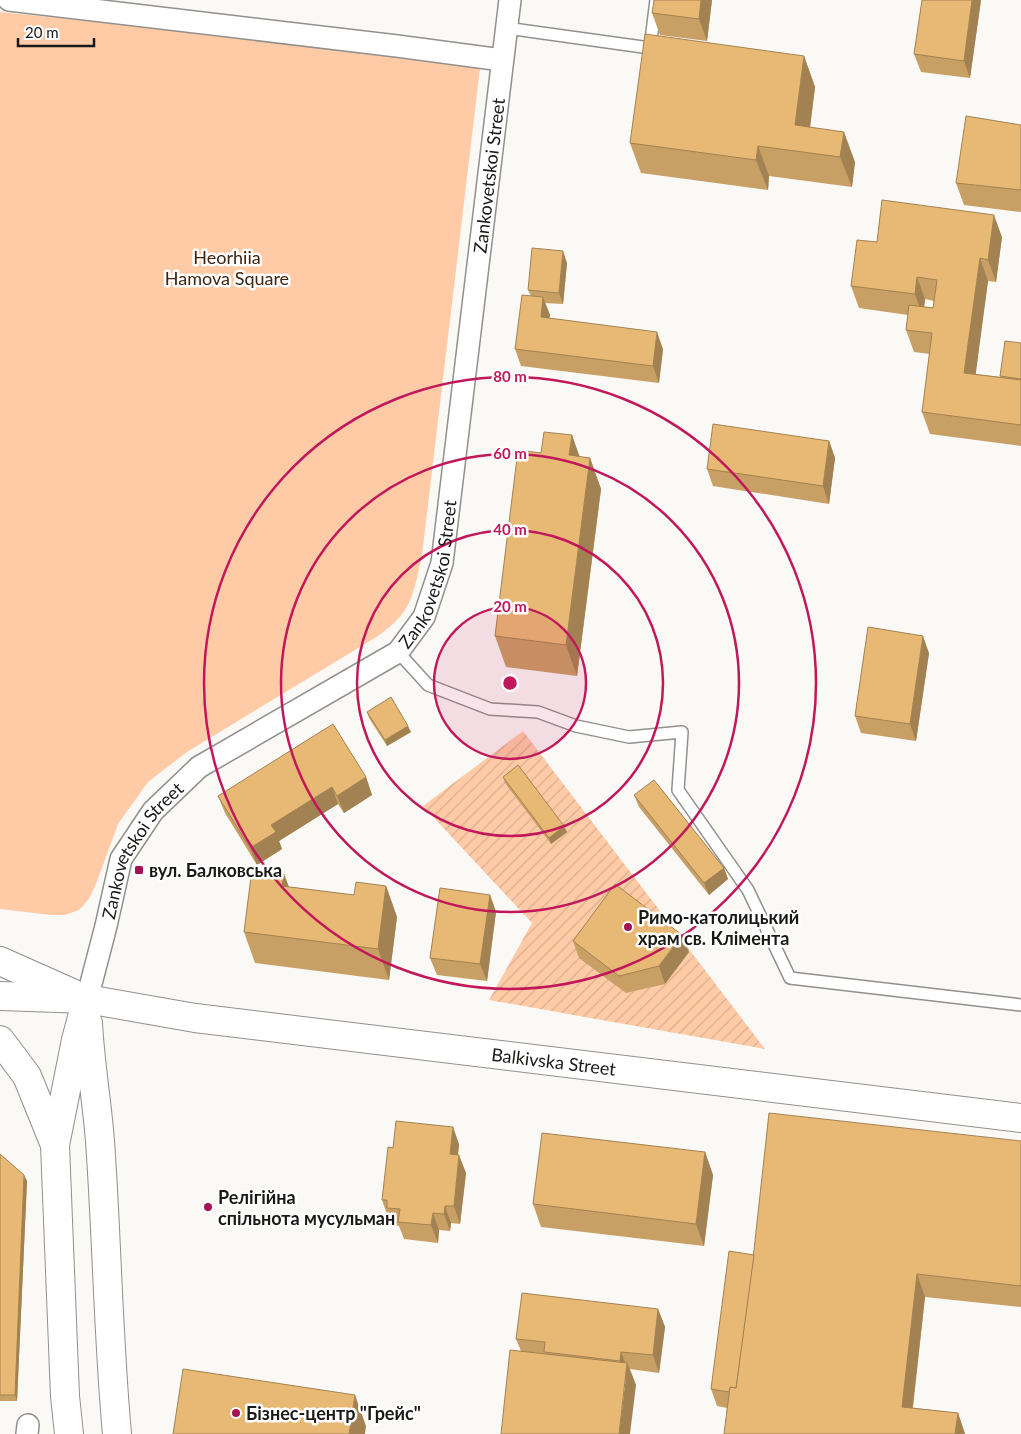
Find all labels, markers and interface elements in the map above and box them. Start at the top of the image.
scale bar [18,15,94,47]
text: 20 m [25,23,59,41]
street label: Zankovetskoi Street [468,96,509,255]
park label: Heorhiia Hamova Square [165,246,289,289]
text: 80 m [493,367,527,385]
text: 60 m [493,444,527,462]
street label: Zankovetskoi Street [394,498,461,653]
text: 40 m [493,520,527,538]
text: 20 m [493,597,527,615]
centre of rings [501,674,519,692]
street label: Zankovetskoi Street [97,777,188,921]
place label: вул. Балковська [149,859,282,881]
marker: вул. Балковська [133,864,145,876]
place label: Римо-католицький храм св. Клімента [638,906,799,949]
marker: Римо-католицький храм св. Клімента [622,921,634,933]
street label: Balkivska Street [490,1043,618,1080]
place label: Релігійна спільнота мусульман [218,1186,395,1229]
marker: Релігійна спільнота мусульман [202,1201,214,1213]
place label: Бізнес-центр "Грейс" [246,1402,421,1424]
marker: Бізнес-центр "Грейс" [230,1407,242,1419]

